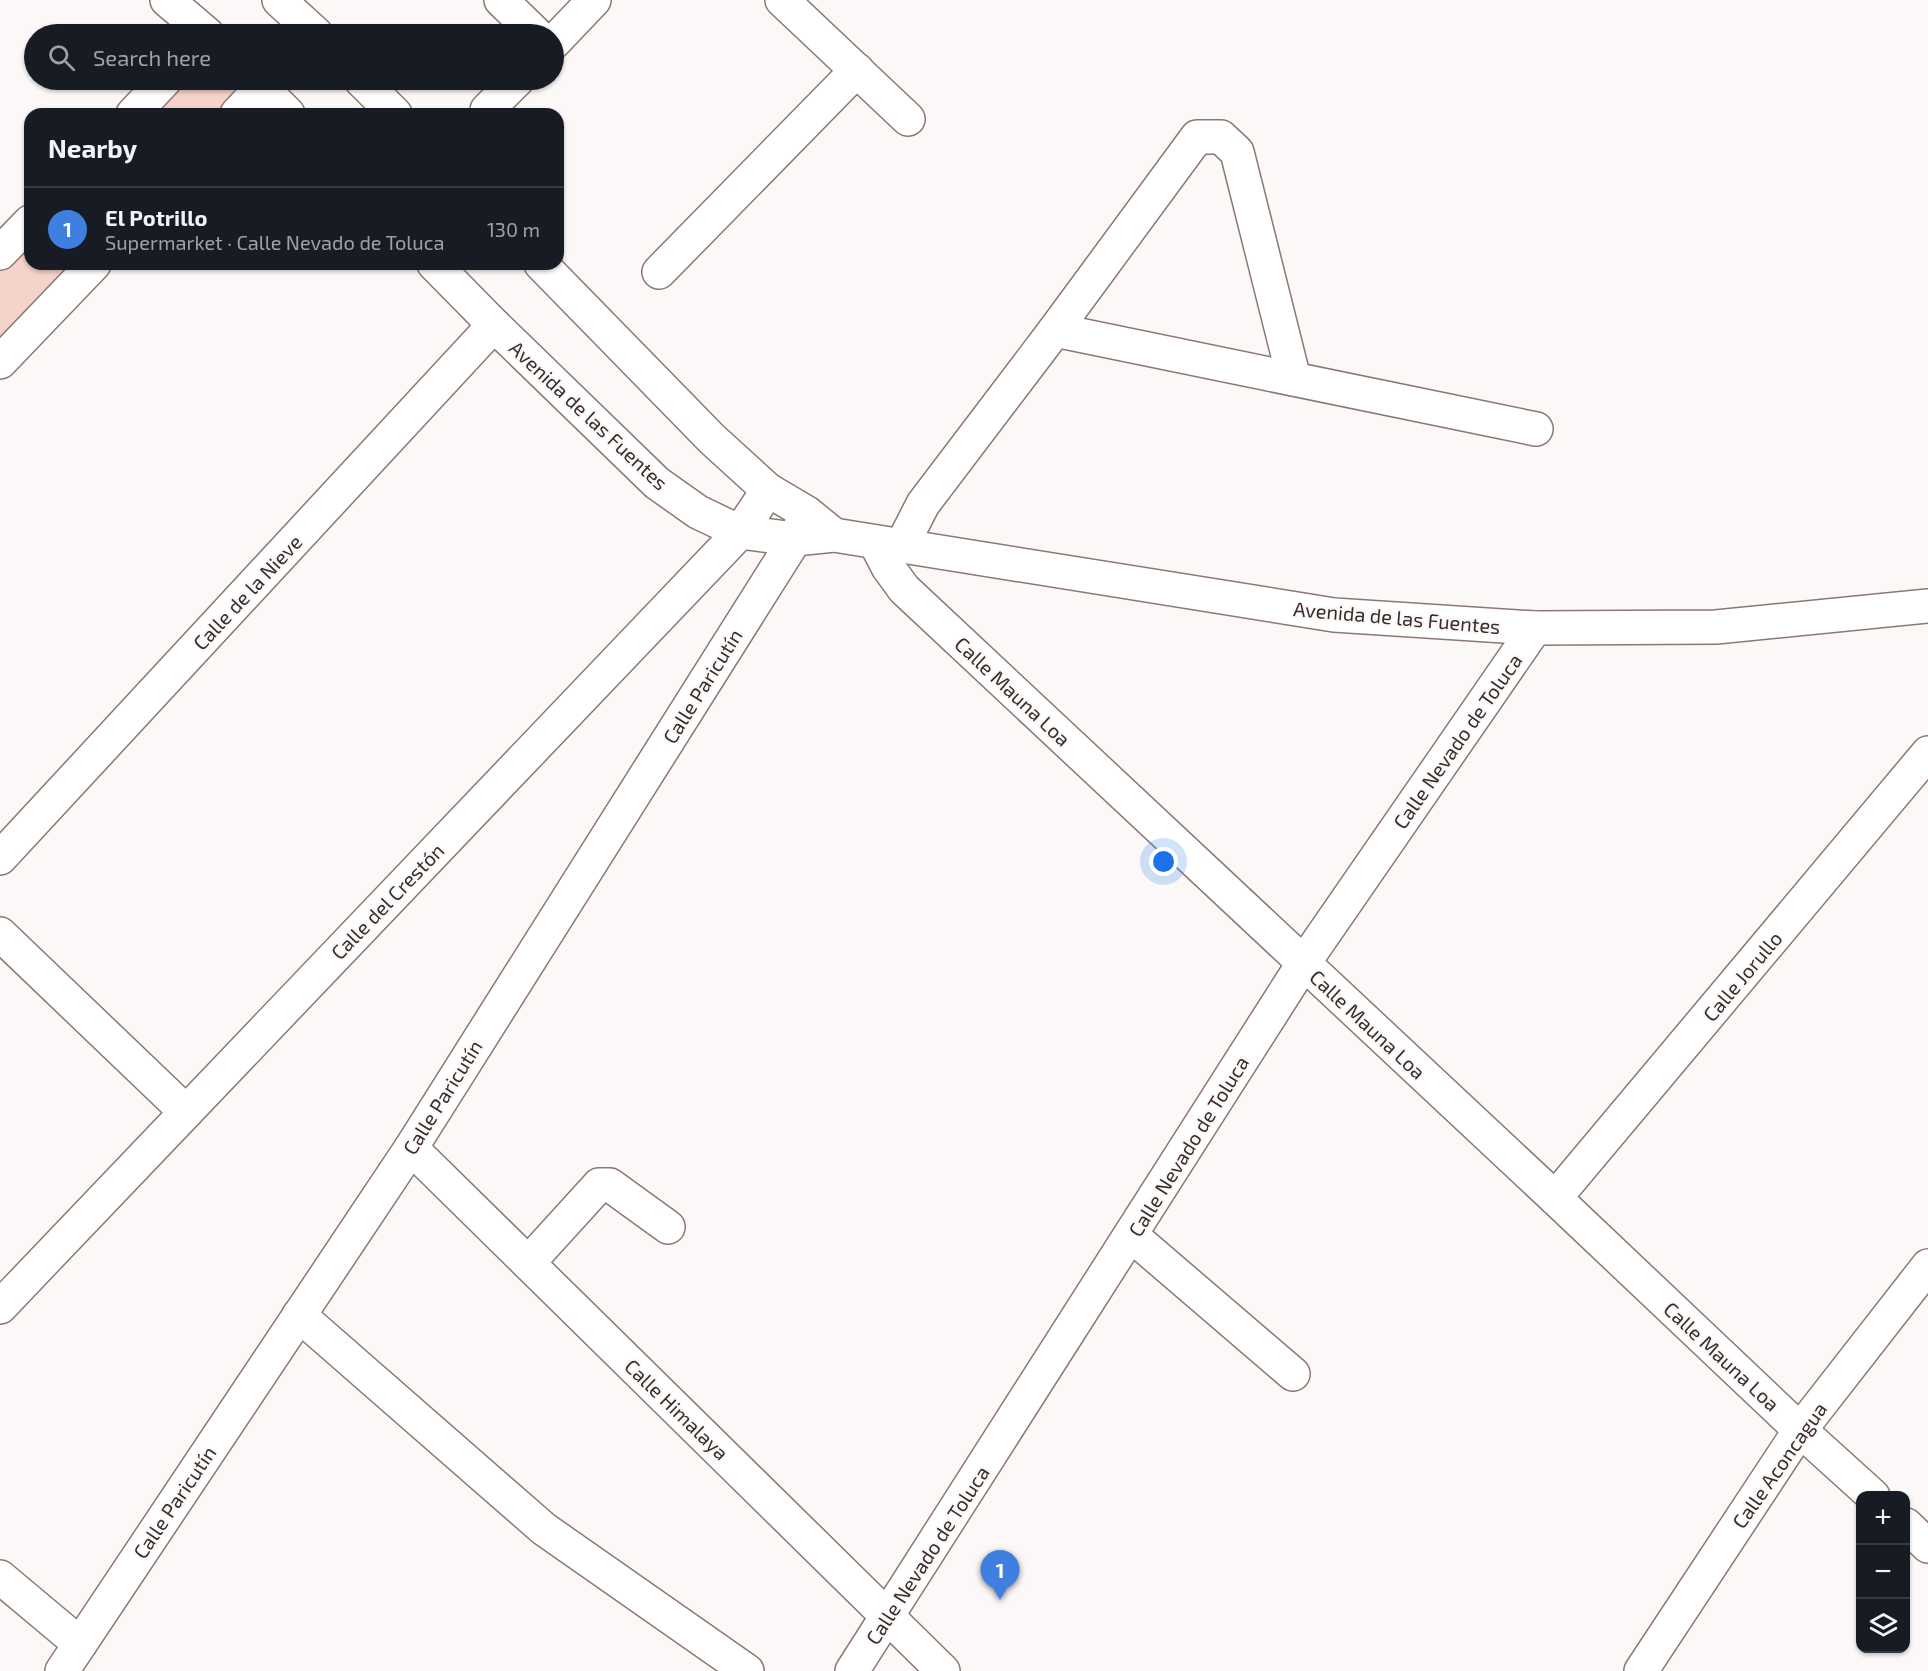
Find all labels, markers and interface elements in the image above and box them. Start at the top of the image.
search box [24,24,564,90]
icon: search [45,41,78,74]
text: Search here [93,44,211,70]
text: Nearby [48,132,137,163]
text: El Potrillo [105,204,208,230]
text: 1 [63,217,72,241]
text: 130 m [487,217,540,241]
text: Supermarket · Calle Nevado de Toluca [105,230,444,254]
street label: Avenida de las Fuentes [505,335,673,495]
street label: Calle de la Nieve [188,530,306,654]
street label: Avenida de las Fuentes [1293,596,1501,638]
street label: Calle Paricutín [657,624,747,748]
street label: Calle Mauna Loa [950,631,1076,751]
street label: Calle Nevado de Toluca [1388,649,1526,833]
street label: Calle del Crestón [325,838,449,964]
your location [1149,847,1178,876]
street label: Calle Jorullo [1697,926,1787,1026]
street label: Calle Mauna Loa [1305,964,1431,1084]
street label: Calle Paricutín [397,1035,487,1159]
street label: Calle Nevado de Toluca [1123,1051,1253,1241]
street label: Calle Mauna Loa [1659,1296,1785,1416]
street label: Calle Himalaya [620,1354,734,1464]
street label: Calle Aconcagua [1727,1397,1831,1533]
street label: Calle Paricutín [128,1441,220,1563]
street label: Calle Nevado de Toluca [860,1461,994,1649]
map controls [1856,1491,1910,1653]
button: + [1856,1491,1910,1545]
button: − [1856,1545,1910,1599]
pin: 1 [980,1550,1020,1600]
button: layers [1856,1599,1910,1653]

